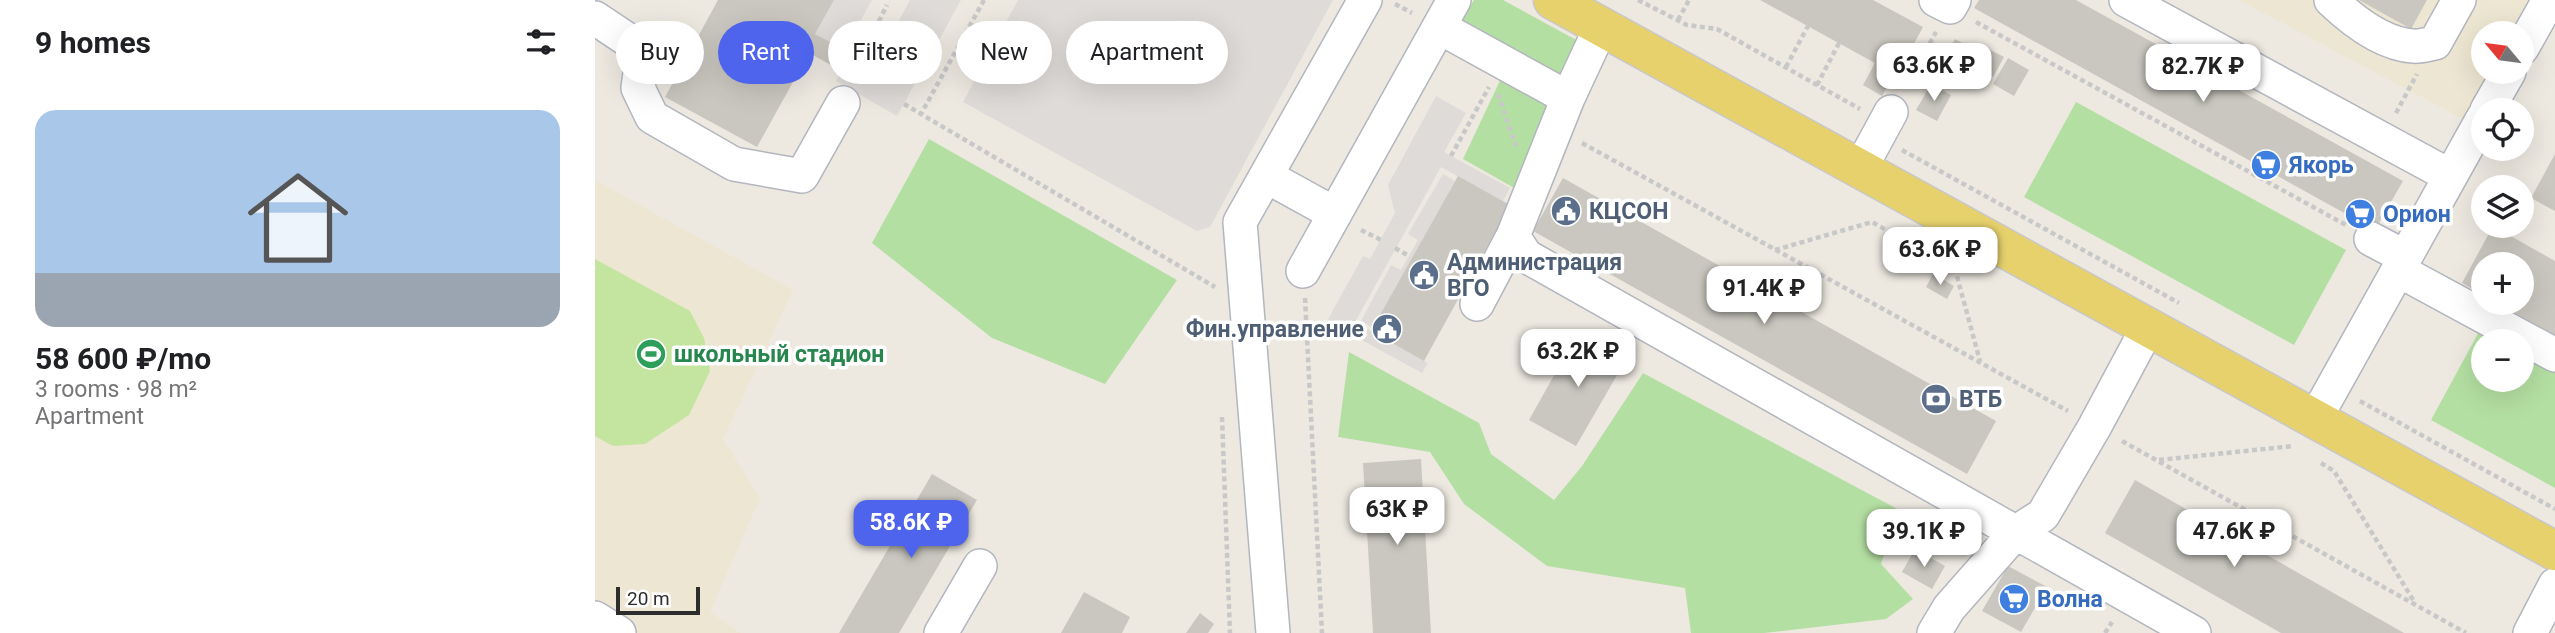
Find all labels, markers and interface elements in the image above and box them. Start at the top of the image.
chip: Buy [616,21,704,84]
chip: Rent [718,21,814,84]
chip: Filters [828,21,942,84]
chip: New [956,21,1052,84]
chip: Apartment [1066,21,1228,84]
north arrow [2471,21,2534,84]
map controls [2471,21,2534,392]
icon: filters [522,23,560,61]
text: 9 homes [35,25,151,60]
pin: 63.6K ₽ [1869,43,1999,103]
pin: 82.7K ₽ [2138,44,2268,104]
text: 63.6K ₽ [1893,52,1975,79]
text: 82.7K ₽ [2162,53,2244,80]
button: locate [2471,98,2534,161]
supermarket icon: Якорь [2249,148,2283,182]
place label: Якорь [2288,152,2354,179]
icon: home [235,155,361,281]
button: layers [2471,175,2534,238]
public building icon: КЦСОН [1549,194,1583,228]
supermarket icon: Орион [2343,197,2377,231]
place label: КЦСОН [1589,198,1668,225]
place label: Орион [2383,201,2451,228]
pin: 63.6K ₽ [1875,228,2005,287]
text: 63.6K ₽ [1899,236,1981,263]
place label: Администрация ВГО [1447,249,1622,302]
button: + [2471,252,2534,315]
public building icon: Администрация ВГО [1407,258,1441,292]
pin: 91.4K ₽ [1699,266,1829,326]
text: 91.4K ₽ [1723,275,1805,302]
public building icon: Фин.управление [1370,312,1404,346]
place label: Фин.управление [1186,316,1364,343]
button: − [2471,329,2534,392]
pin: 63.2K ₽ [1513,330,1643,389]
sports icon: школьный стадион [634,337,668,371]
text: 63.2K ₽ [1537,338,1619,365]
text: 58 600 ₽/mo [35,341,211,376]
place label: школьный стадион [674,341,884,368]
text: 3 rooms · 98 m² [35,376,197,403]
bank icon: ВТБ [1919,382,1953,416]
place label: ВТБ [1959,386,2002,413]
text: Apartment [35,403,144,430]
pin: 63K ₽ [1348,488,1446,547]
text: 63K ₽ [1366,496,1428,523]
pin: 58.6K ₽ [846,500,976,560]
text: 58.6K ₽ [870,509,952,536]
pin: 39.1K ₽ [1859,510,1989,569]
pin: 47.6K ₽ [2169,510,2299,569]
text: 39.1K ₽ [1883,518,1965,545]
text: 47.6K ₽ [2193,518,2275,545]
supermarket icon: Волна [1997,582,2031,616]
scale bar [616,584,700,616]
place label: Волна [2037,586,2103,613]
text: 20 m [627,587,670,610]

